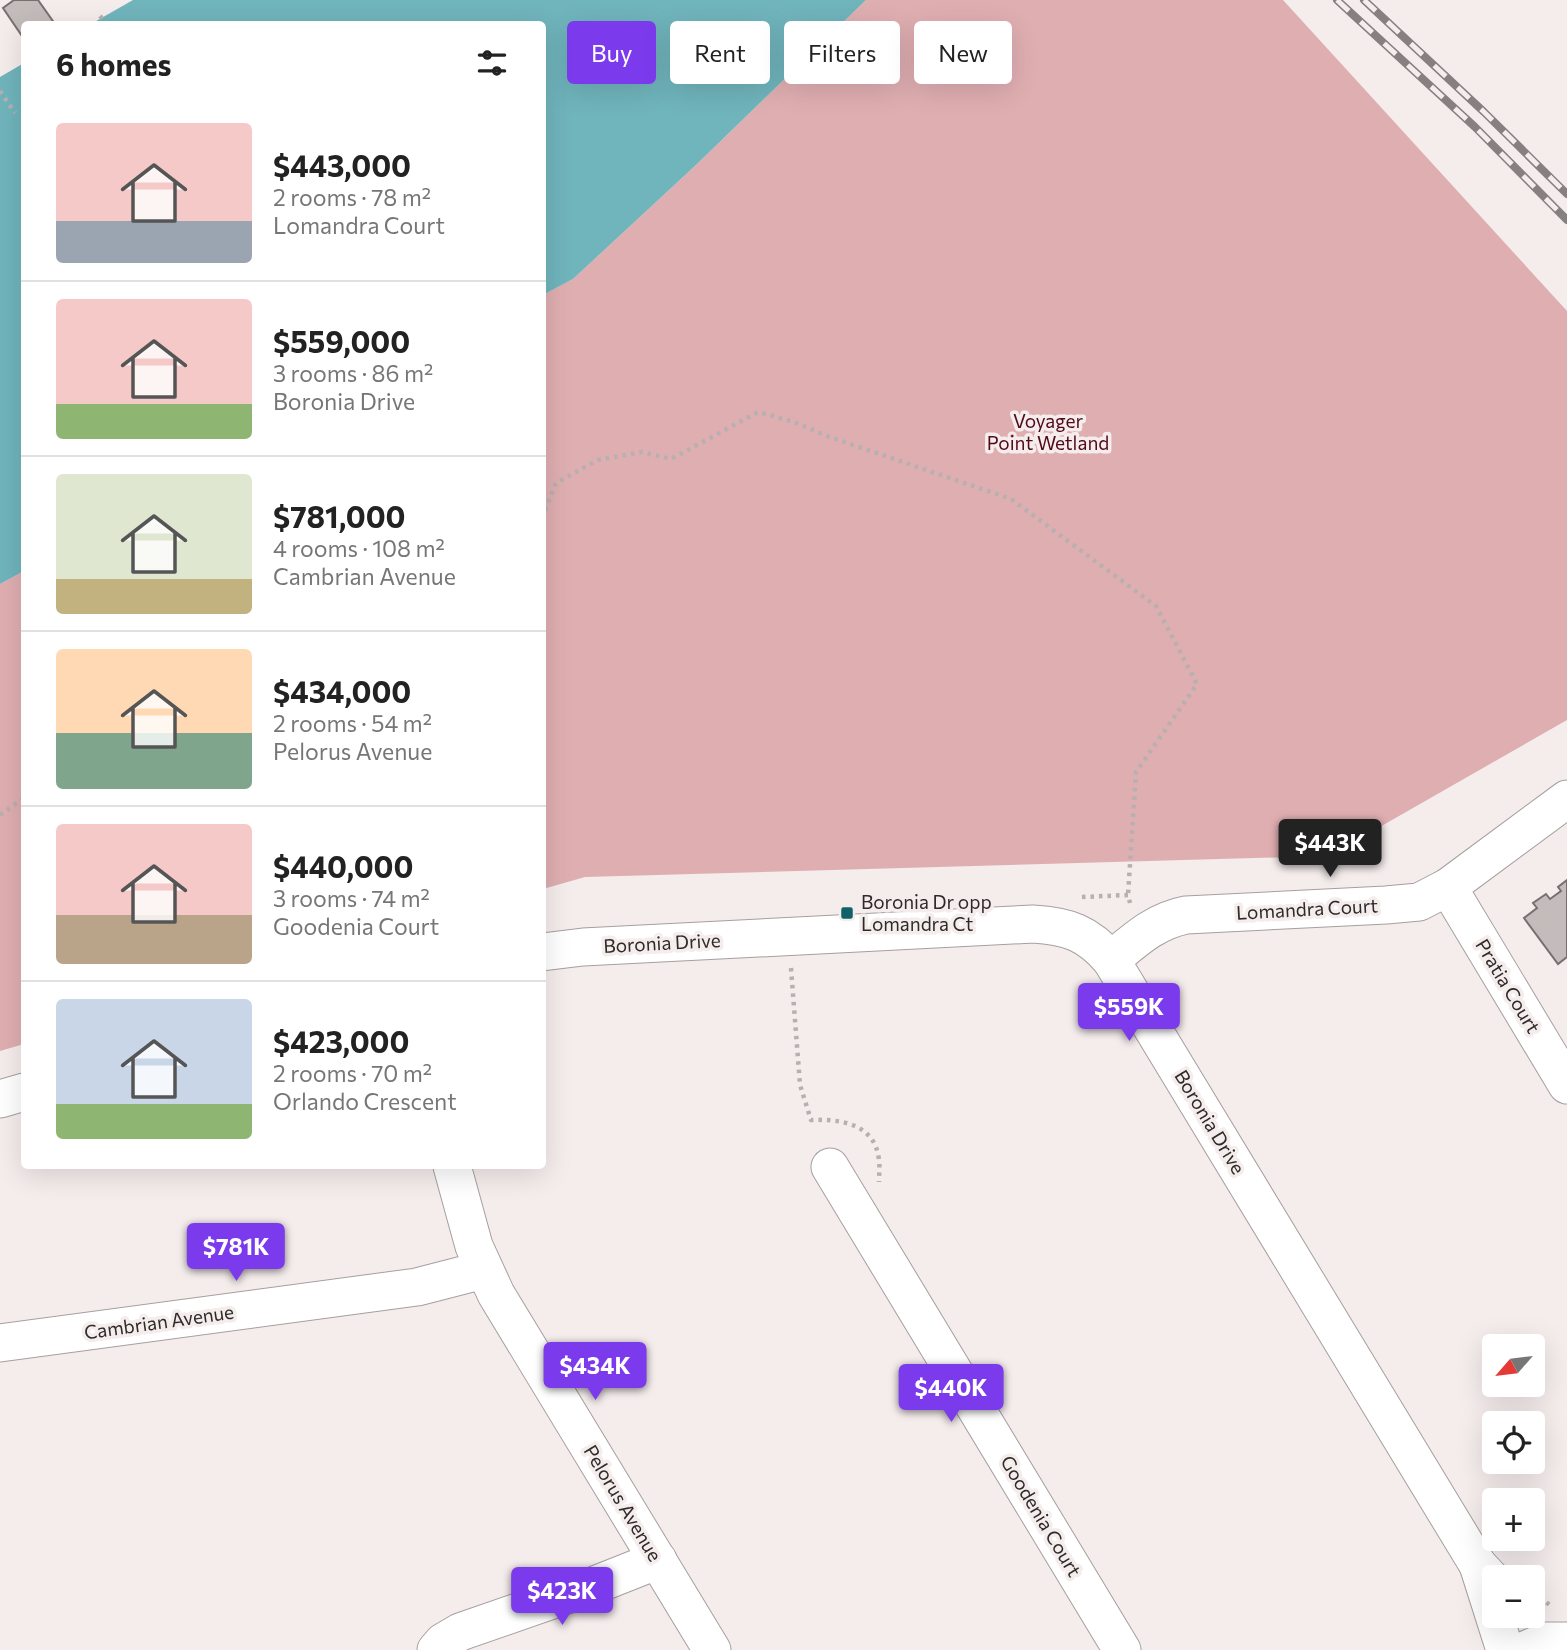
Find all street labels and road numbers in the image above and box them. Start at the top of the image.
street label: Lomandra Court [1235,893,1379,924]
street label: Boronia Drive [603,928,721,957]
street label: Pratia Court [1471,934,1546,1037]
street label: Boronia Drive [1170,1065,1251,1178]
street label: Cambrian Avenue [83,1300,235,1343]
street label: Pelorus Avenue [580,1440,667,1565]
street label: Goodenia Court [996,1451,1087,1581]

